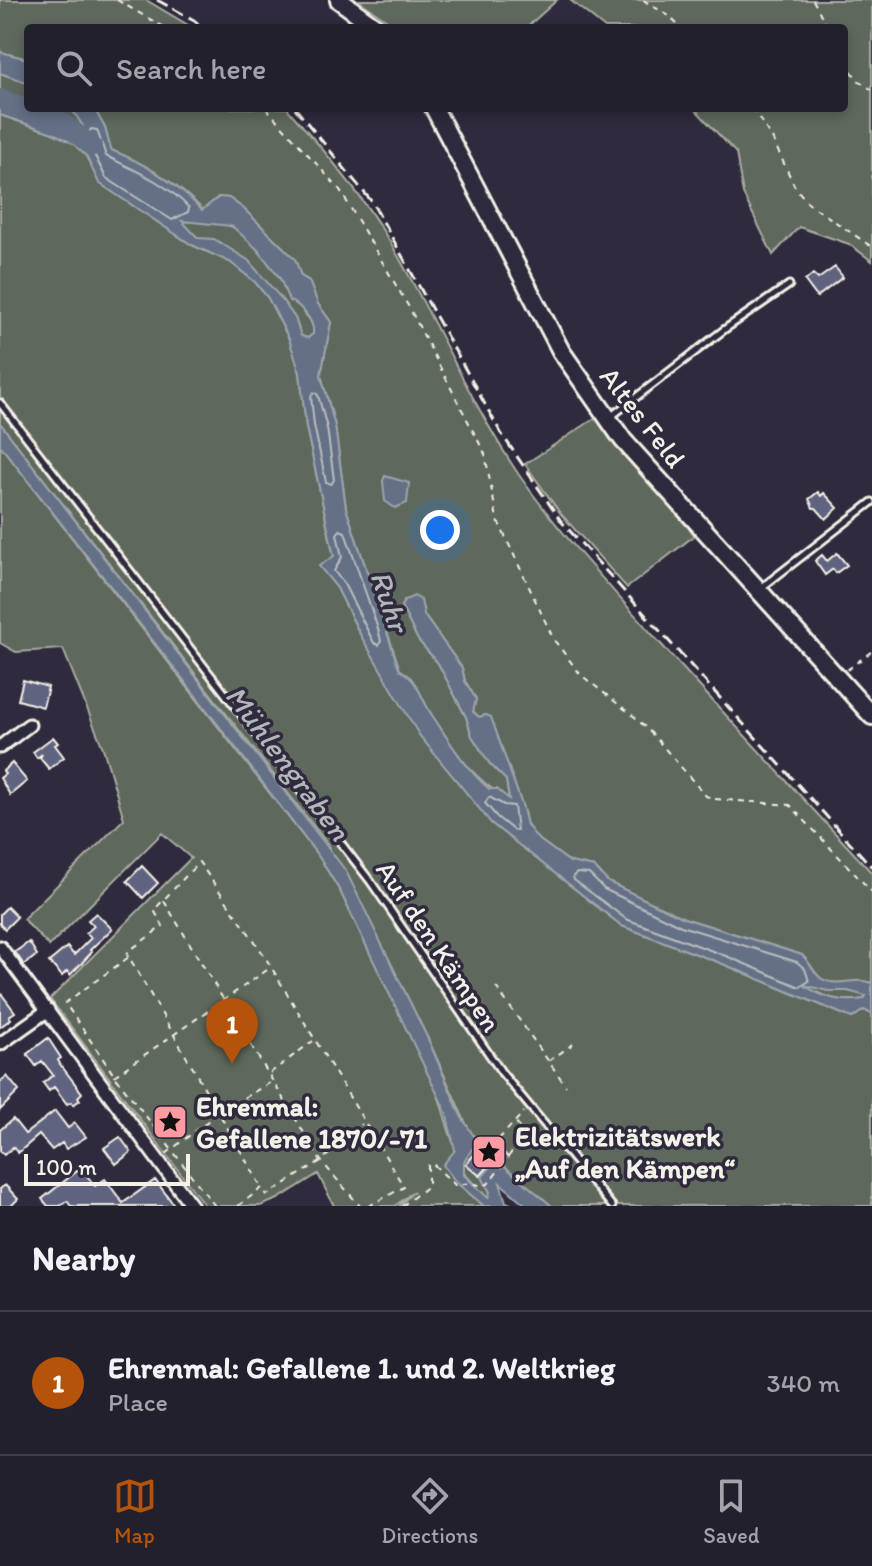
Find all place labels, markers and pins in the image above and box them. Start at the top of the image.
pin: 1 [206,998,258,1064]
place label: Ehrenmal: Gefallene 1870/-71 [196,1089,427,1155]
place icon: Ehrenmal: Gefallene 1870/-71 [151,1103,189,1141]
place label: Elektrizitätswerk „Auf den Kämpen“ [515,1119,736,1185]
place icon: Elektrizitätswerk „Auf den Kämpen“ [470,1133,508,1171]

